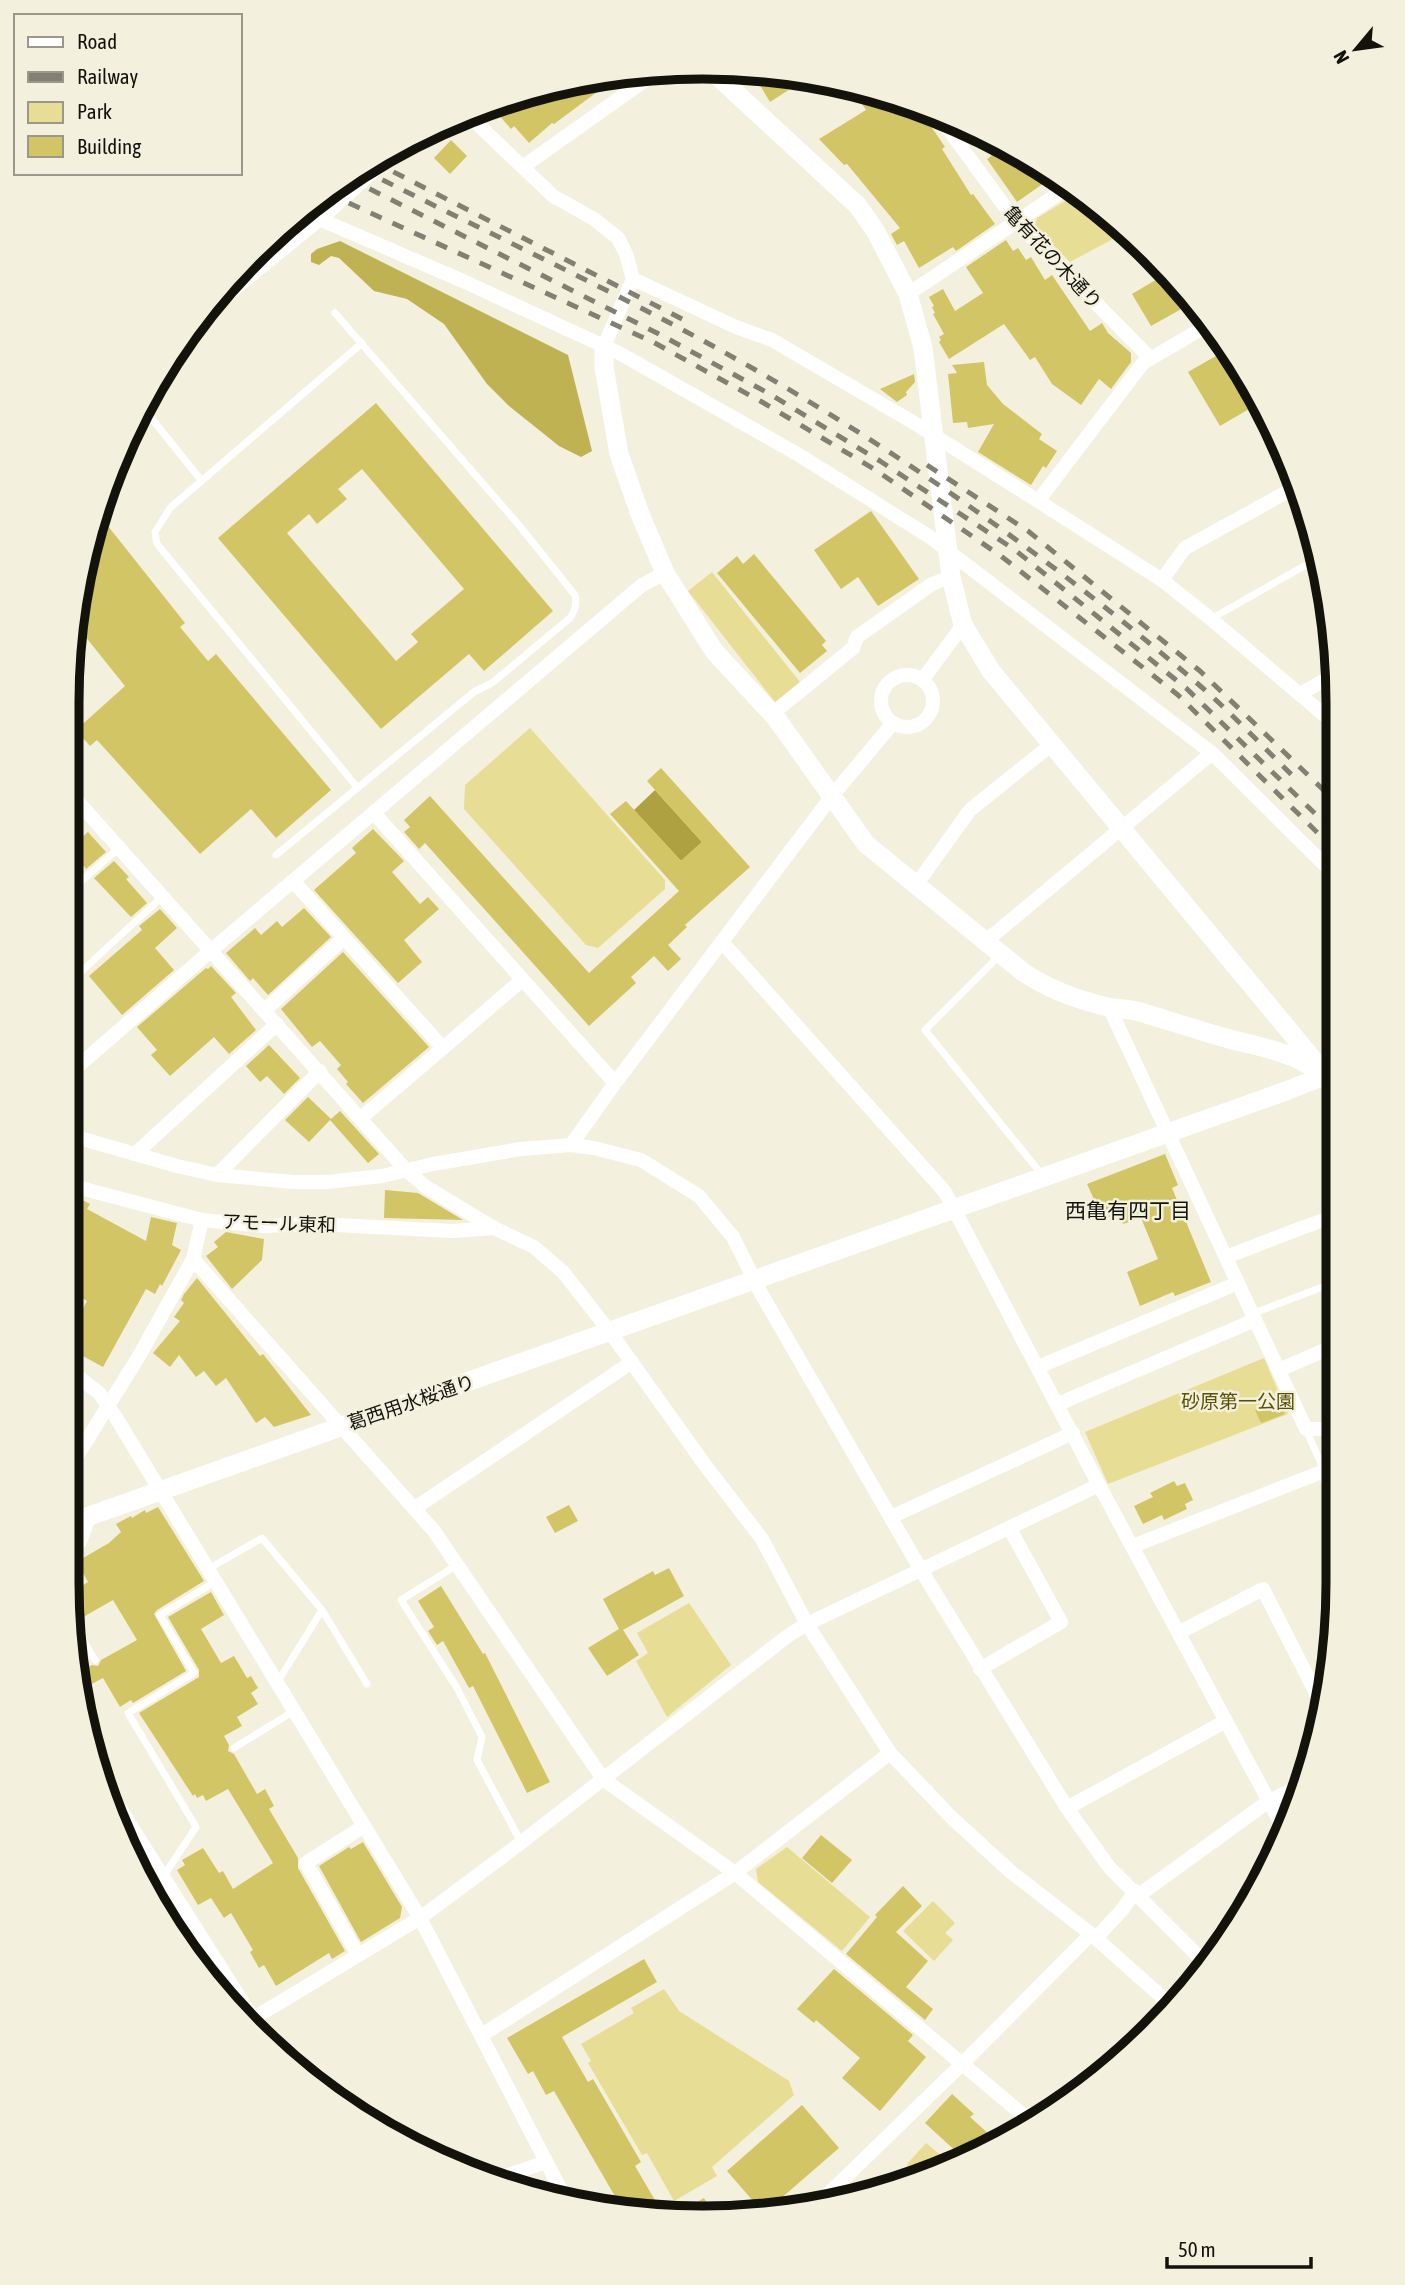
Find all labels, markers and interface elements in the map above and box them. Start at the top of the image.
legend [14,14,242,175]
north arrow [1321,14,1391,84]
text: Road [77,29,117,53]
text: N [1329,47,1353,67]
text: Railway [77,64,139,88]
text: Park [77,99,112,123]
text: Building [77,134,141,158]
street label: 亀有花の木通り [1000,201,1106,313]
district label: 西亀有四丁目 [1065,1198,1191,1222]
street label: アモール東和 [222,1210,336,1236]
street label: 葛西用水桜通り [345,1370,477,1434]
park label: 砂原第一公園 [1181,1390,1295,1412]
scale bar [1167,2226,1310,2270]
text: 50 m [1178,2237,1216,2261]

